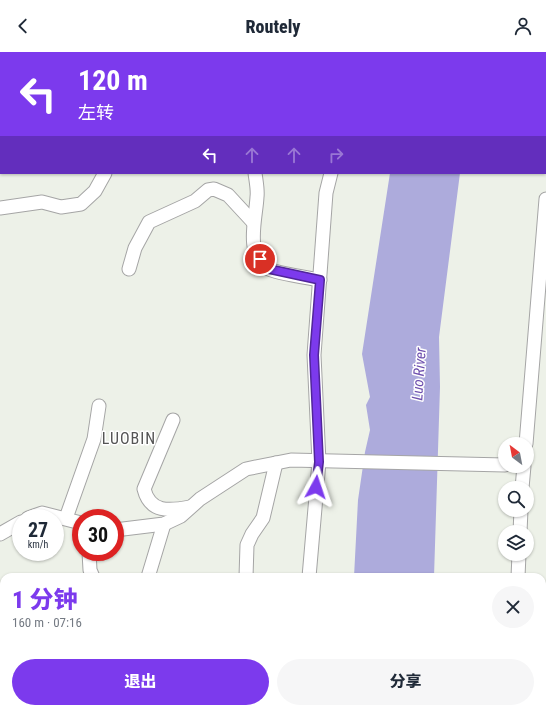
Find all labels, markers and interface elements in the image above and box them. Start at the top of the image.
icon: back [12,15,34,37]
icon: person [512,15,534,37]
text: Routely [246,16,300,37]
text: 120 m [78,64,148,97]
icon: left [12,68,64,120]
text: 左转 [78,102,114,123]
icon: left [199,144,221,166]
icon: ahead [241,144,263,166]
icon: ahead [283,144,305,166]
icon: right [325,144,347,166]
pin [243,242,277,276]
icon: arrive [249,248,271,270]
water label: Luo River [408,346,430,401]
district label: LUOBIN [102,429,156,448]
north arrow [498,437,534,473]
map controls [498,437,534,561]
position arrow [295,466,337,508]
button: search [498,481,534,517]
speed limit sign: 30 [72,509,124,561]
text: 27 [28,518,48,542]
button: layers [498,525,534,561]
text: km/h [28,539,48,550]
text: 1 分钟 [12,586,78,614]
button: close [492,586,534,628]
text: 160 m · 07:16 [12,615,82,630]
button: 退出 [12,659,269,705]
button: 分享 [277,659,534,705]

